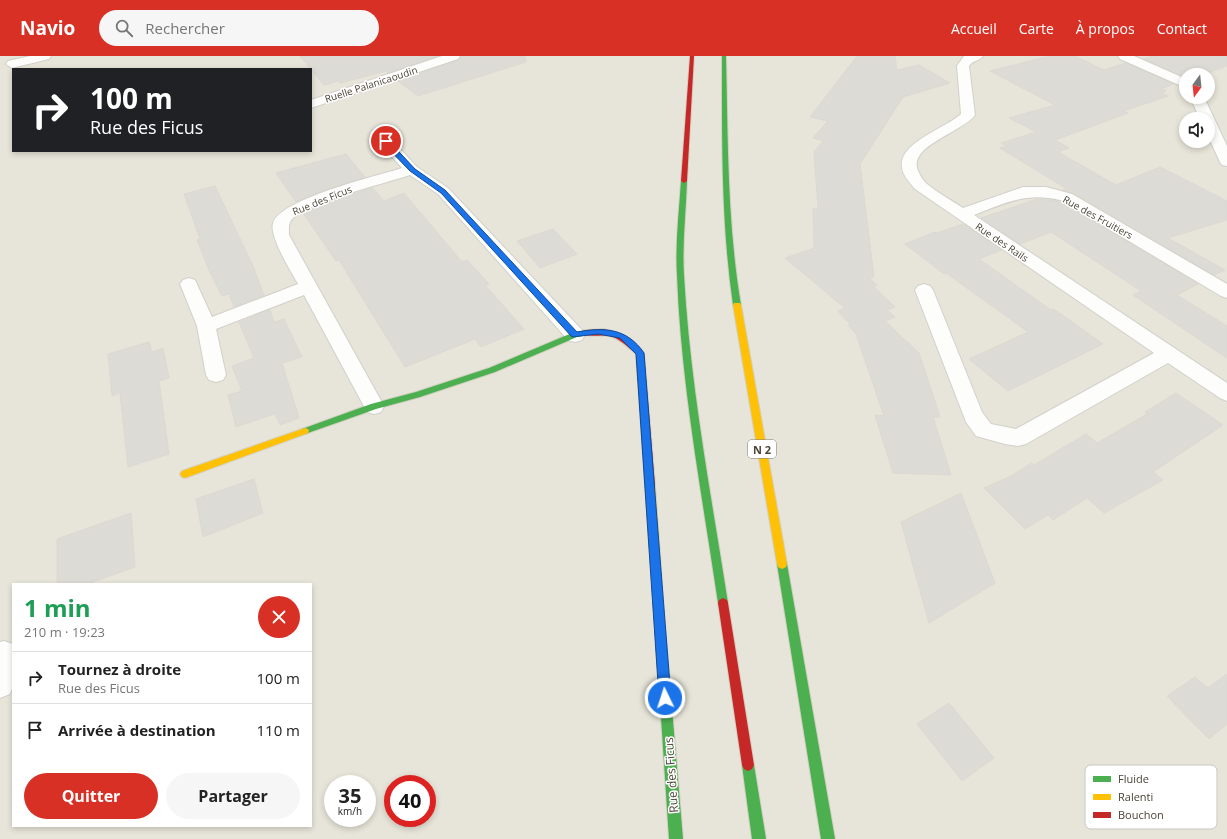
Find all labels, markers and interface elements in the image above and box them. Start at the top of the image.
search box [99,10,379,46]
text: Navio [20,15,75,41]
icon: search [113,17,135,39]
text: Rechercher [145,18,225,38]
text: Accueil [951,19,997,38]
text: Carte [1019,19,1054,38]
text: À propos [1076,19,1135,38]
text: Contact [1157,19,1207,38]
street label: Ruelle Palanicaoudin [323,62,419,106]
north arrow [1179,68,1215,104]
map controls [1179,68,1215,148]
text: 100 m [90,79,173,117]
icon: right [24,84,76,136]
button: sound [1179,112,1215,148]
text: Rue des Ficus [90,115,203,139]
pin [369,124,403,158]
icon: arrive [375,130,397,152]
street label: Rue des Ficus [290,182,354,218]
street label: Rue des Fruitiers [1060,192,1136,242]
street label: Rue des Rails [973,219,1031,265]
road number: N 2 [748,440,776,458]
text: 1 min [24,591,91,624]
button: close [258,596,300,638]
text: 210 m · 19:23 [24,623,105,641]
text: Tournez à droite [58,659,181,679]
icon: right [24,667,46,689]
text: 100 m [256,668,300,688]
position arrow [644,677,686,719]
text: Rue des Ficus [58,679,140,697]
icon: arrive [24,719,46,741]
text: Arrivée à destination [58,720,216,740]
text: 110 m [256,720,300,740]
street label: Rue des Ficus [660,736,682,813]
legend [1085,765,1217,829]
text: Fluide [1118,771,1149,786]
button: Quitter [24,773,158,819]
button: Partager [166,773,300,819]
speed limit sign: 40 [384,775,436,827]
text: 35 [339,782,361,809]
text: Ralenti [1118,789,1153,804]
text: km/h [338,804,362,818]
text: Bouchon [1118,807,1164,822]

